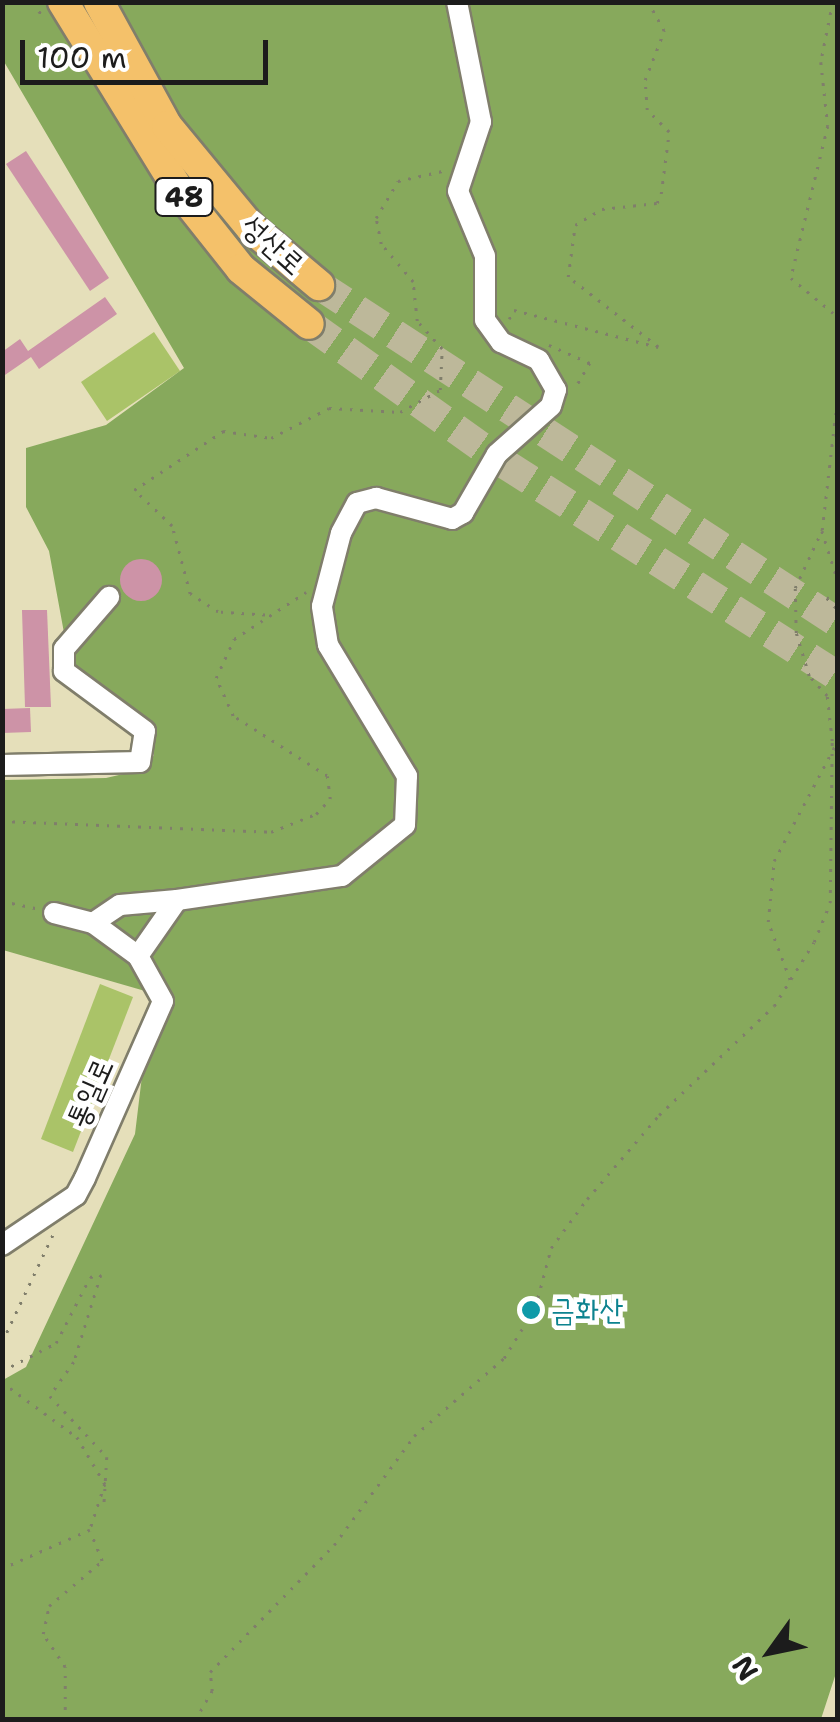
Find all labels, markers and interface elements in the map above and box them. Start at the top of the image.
scale bar [25,20,272,82]
text: 100 m [37,37,127,78]
road number: 48 [154,174,214,220]
street label: 성산로 [234,207,312,283]
street label: 통일로 [59,1053,121,1133]
place label: 금화산 [551,1292,623,1328]
marker: 금화산 [520,1299,542,1321]
north arrow [720,1602,820,1702]
text: N [723,1649,767,1688]

